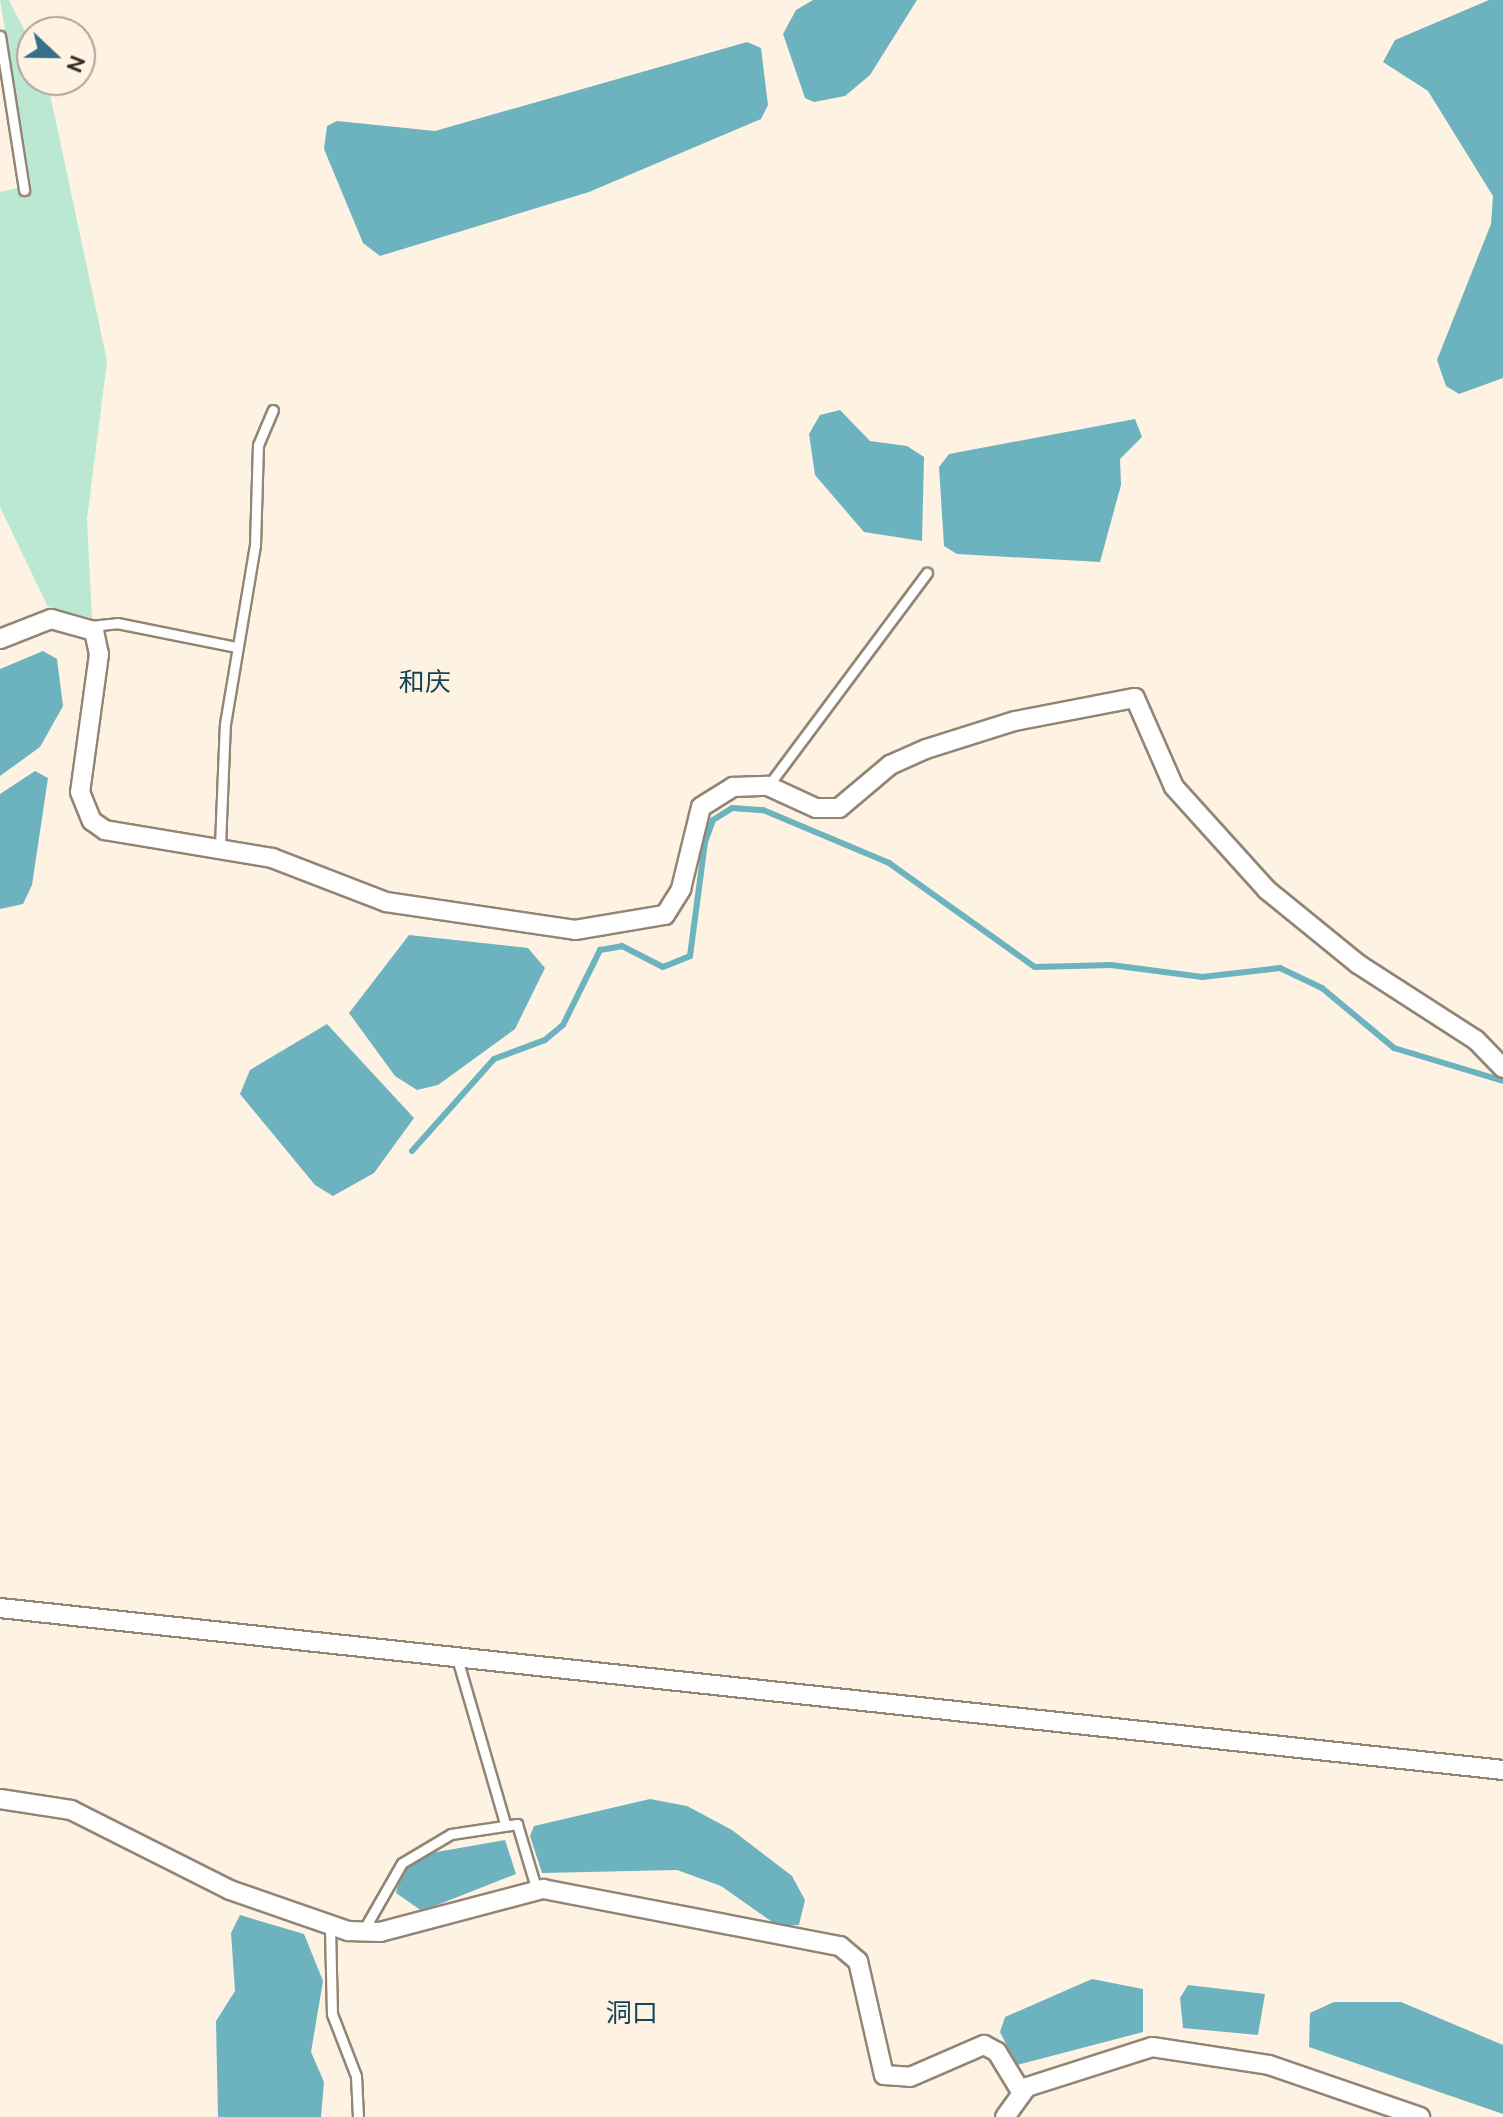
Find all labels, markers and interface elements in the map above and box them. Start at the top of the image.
north arrow [16,16,96,96]
text: N [62,52,92,77]
district label: 和庆 [399,666,451,698]
district label: 洞口 [606,1997,658,2029]

